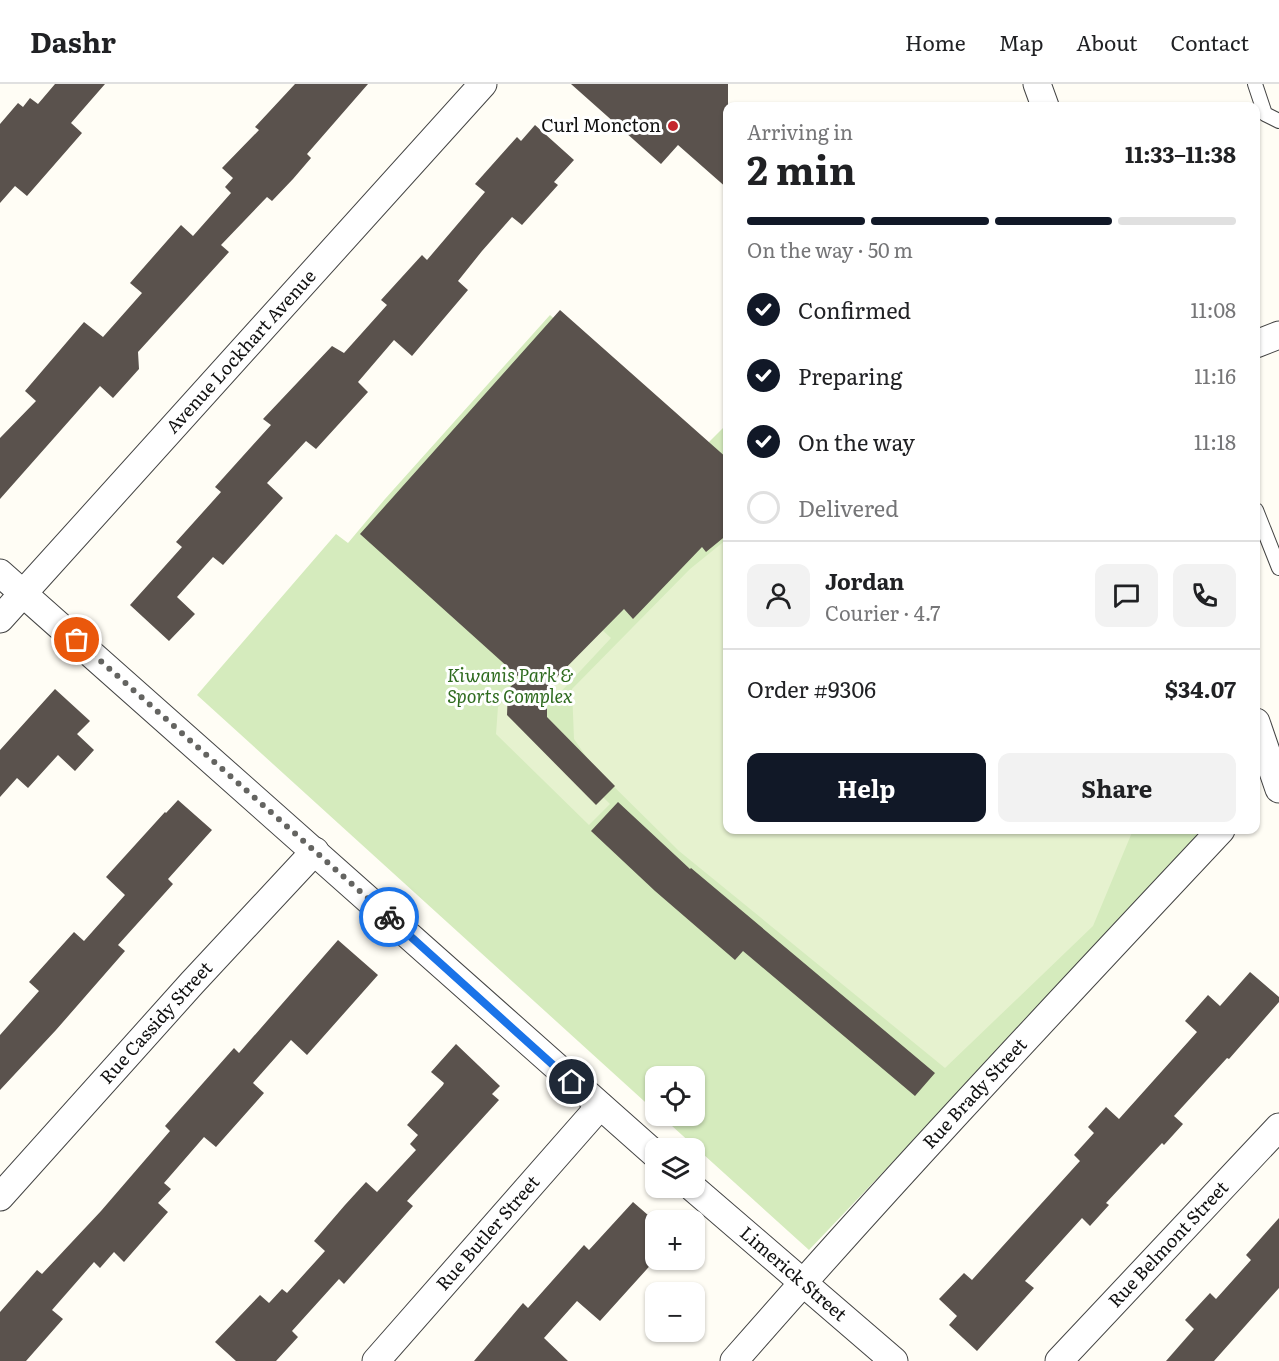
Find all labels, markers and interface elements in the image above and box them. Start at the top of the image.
text: Dashr [30,20,116,62]
text: Home [905,26,966,57]
text: Map [999,26,1043,57]
text: About [1076,26,1138,57]
text: Contact [1171,26,1249,57]
place label: Curl Moncton [541,111,661,138]
text: Arriving in [747,116,853,146]
marker: Curl Moncton [666,119,680,133]
text: 11:33–11:38 [1125,137,1236,170]
text: 2 min [747,139,856,197]
text: On the way · 50 m [747,234,913,264]
street label: Avenue Lockhart Avenue [159,263,321,439]
icon: check [747,293,780,326]
text: Confirmed [798,293,911,326]
text: 11:08 [1190,294,1236,324]
icon: check [747,359,780,392]
text: Preparing [798,359,902,392]
text: 11:16 [1194,360,1236,390]
icon: check [747,425,780,458]
text: On the way [798,425,915,458]
text: 11:18 [1194,426,1236,456]
text: Delivered [798,491,899,524]
button: person [747,564,810,627]
text: Jordan [825,564,904,597]
button: chat [1095,564,1158,627]
button: phone [1173,564,1236,627]
text: Courier · 4.7 [825,597,940,627]
pin [51,614,102,665]
icon: bag [60,623,93,656]
park label: Kiwanis Park & Sports Complex [447,661,573,709]
text: Order #9306 [747,672,876,705]
text: $34.07 [1165,672,1236,705]
button: Help [747,753,986,822]
button: Share [998,753,1236,822]
courier [359,887,419,947]
icon: bike [373,901,406,934]
street label: Rue Cassidy Street [93,954,218,1089]
street label: Rue Brady Street [916,1030,1033,1154]
pin [546,1056,597,1107]
icon: home [555,1065,588,1098]
map controls [645,1066,705,1342]
button: locate [645,1066,705,1126]
button: layers [645,1138,705,1198]
street label: Rue Butler Street [429,1168,546,1296]
street label: Rue Belmont Street [1101,1173,1234,1313]
button: + [645,1210,705,1270]
street label: Limerick Street [735,1219,854,1327]
button: − [645,1282,705,1342]

